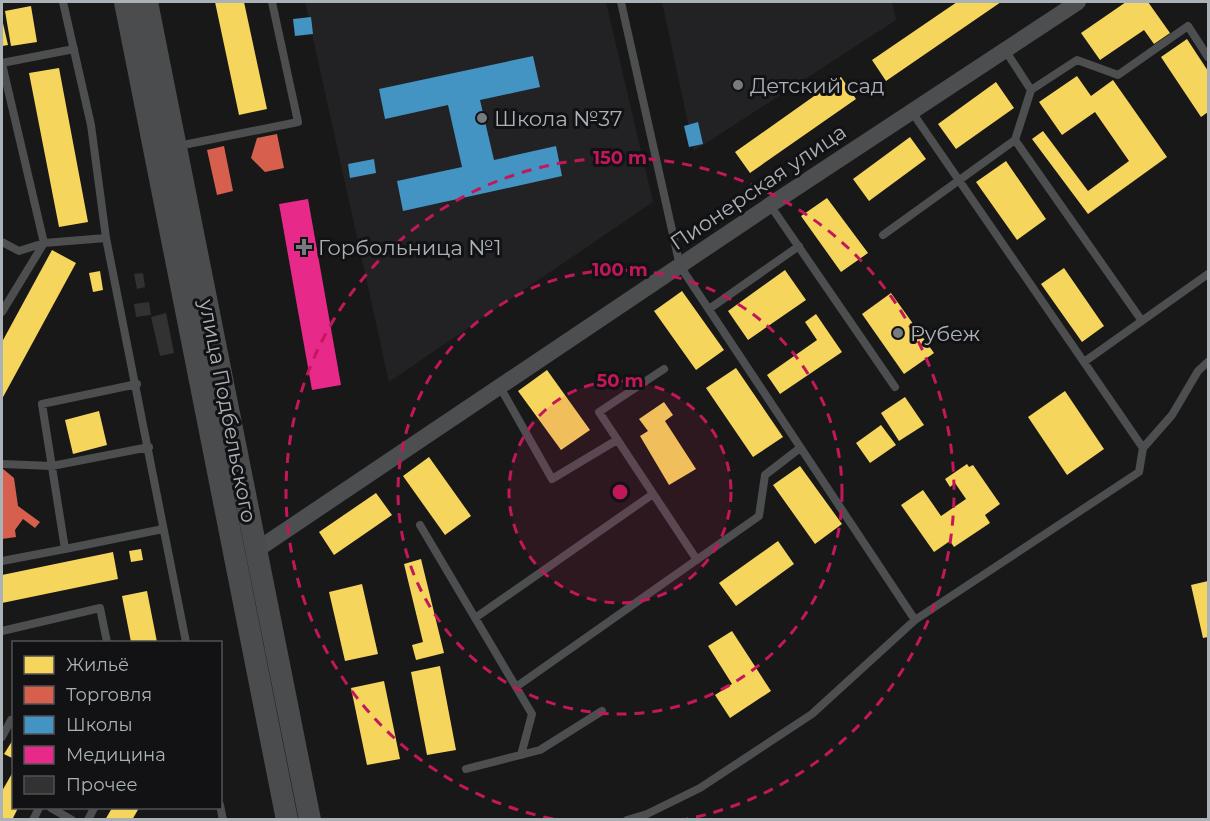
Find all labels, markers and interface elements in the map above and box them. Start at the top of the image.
place label: Детский сад [750,73,884,98]
marker: Детский сад [731,78,745,92]
place label: Школа №37 [494,106,622,131]
marker: Школа №37 [475,111,489,125]
street label: Пионерская улица [665,119,851,255]
text: 150 m [593,147,647,169]
place label: Горбольница №1 [318,235,502,260]
marker: Горбольница №1 [295,238,313,256]
text: 100 m [592,259,648,281]
street label: улица Подбельского [194,296,262,525]
place label: Рубеж [910,321,980,346]
marker: Рубеж [891,326,905,340]
text: 50 m [597,370,643,392]
centre of rings [610,482,630,502]
legend [12,641,222,809]
text: Жильё [66,654,129,676]
text: Торговля [66,684,152,706]
text: Школы [66,714,133,736]
text: Медицина [66,744,166,766]
text: Прочее [66,774,138,796]

